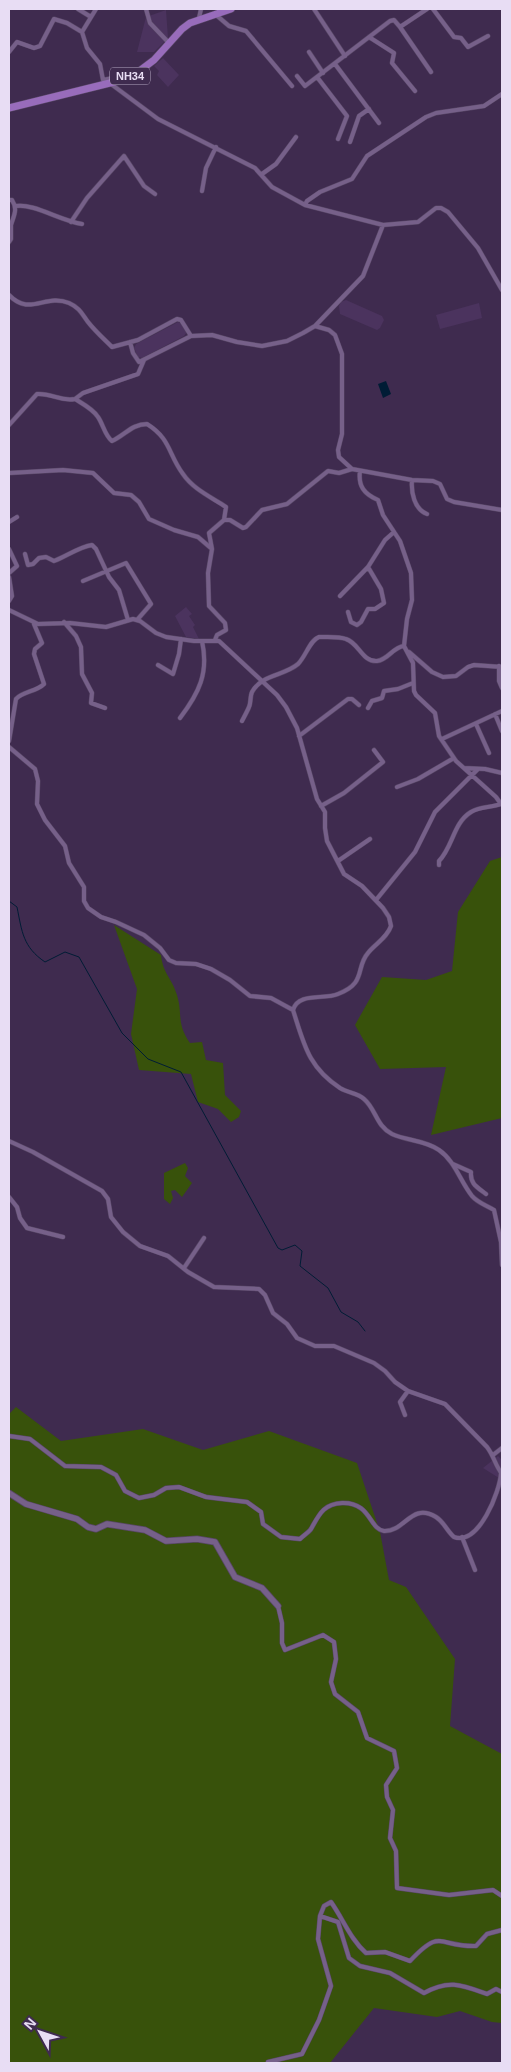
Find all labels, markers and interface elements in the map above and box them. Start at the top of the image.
road number: NH34 [110,68,150,84]
north arrow [15,2007,65,2057]
text: N [21,2015,39,2033]

